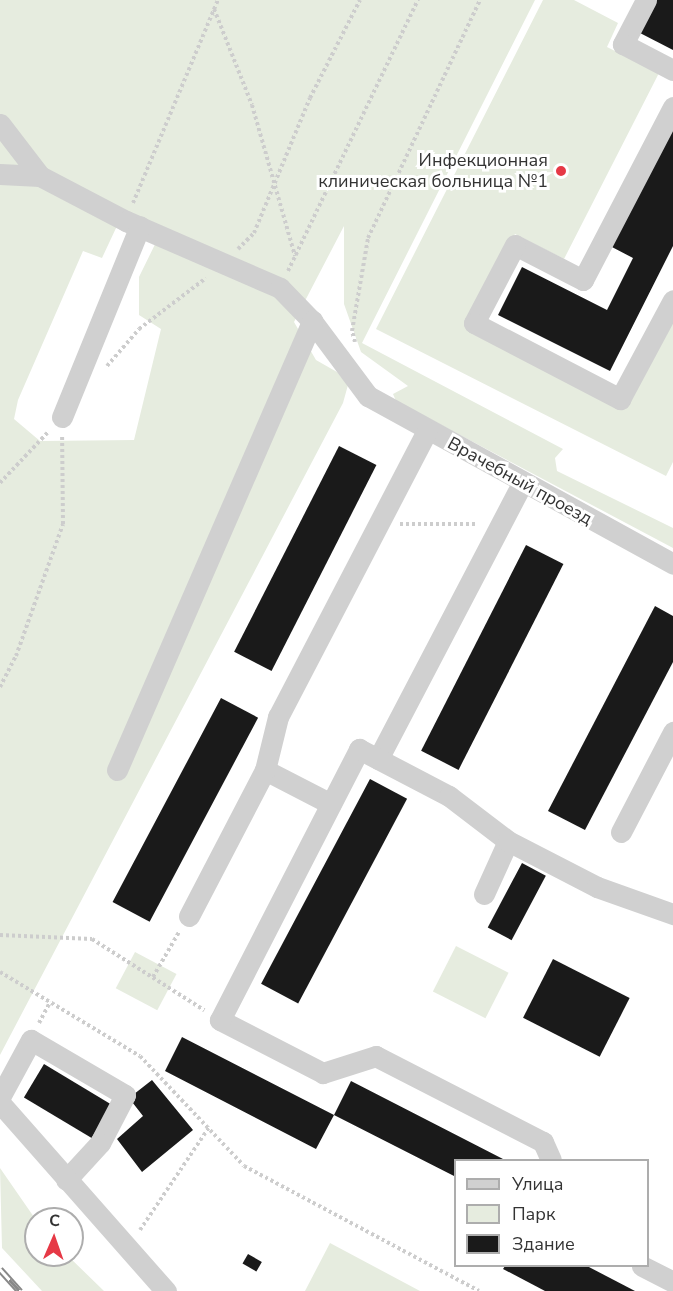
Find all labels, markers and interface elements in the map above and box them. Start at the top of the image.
place label: Инфекционная клиническая больница №1 [318,150,548,192]
marker: Инфекционная клиническая больница №1 [552,162,570,180]
street label: Врачебный проезд [444,432,596,530]
legend [454,1159,649,1267]
text: Улица [512,1172,563,1196]
text: Парк [512,1202,555,1226]
north arrow [24,1207,84,1267]
text: С [49,1210,60,1232]
text: Здание [512,1232,575,1256]

